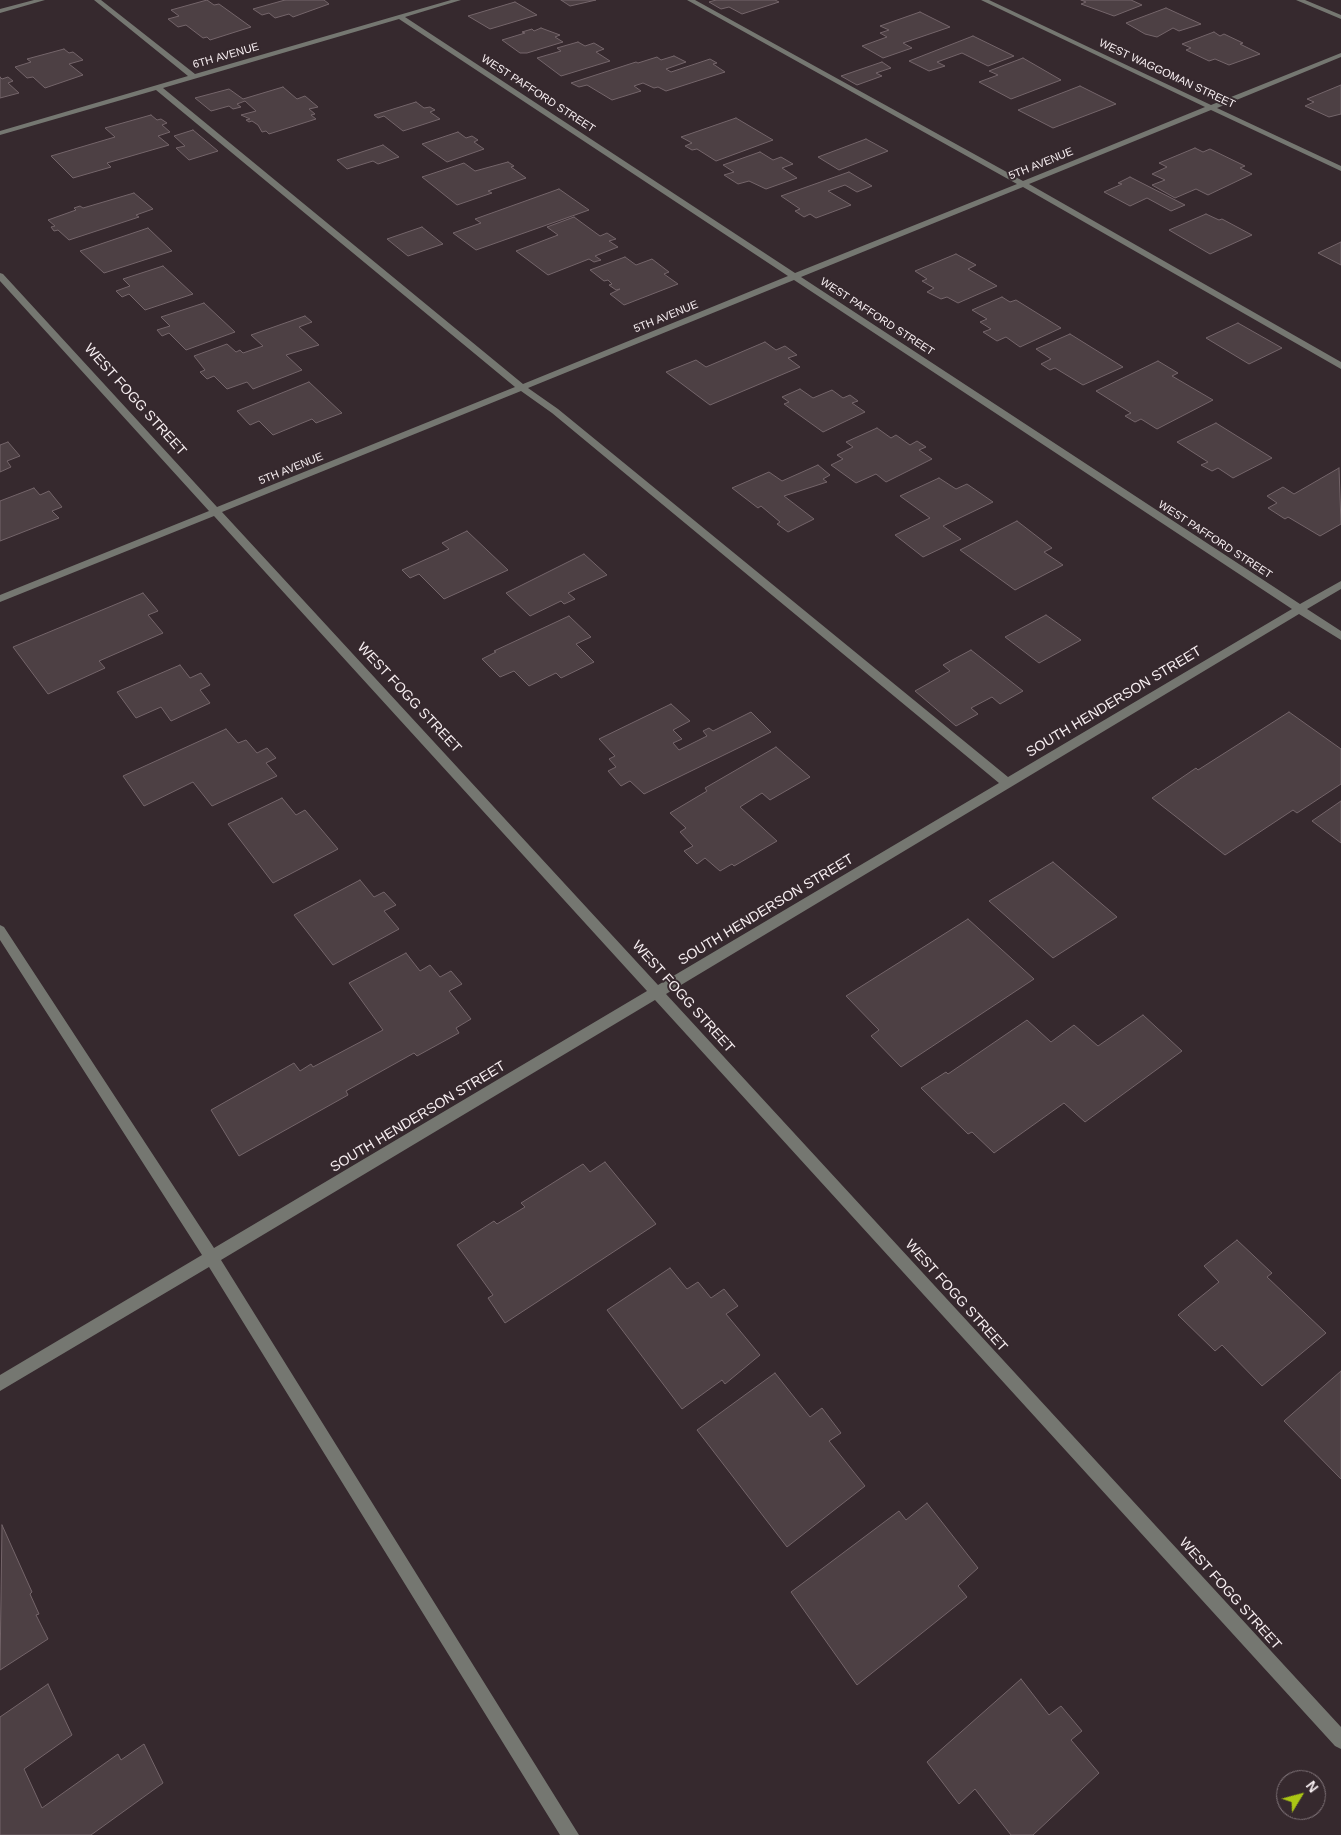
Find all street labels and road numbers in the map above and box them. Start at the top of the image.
street label: WEST WAGGOMAN STREET [1097,37,1237,111]
street label: 6TH AVENUE [191,40,261,72]
street label: WEST PAFFORD STREET [479,52,597,136]
street label: 5TH AVENUE [1007,145,1075,183]
street label: WEST PAFFORD STREET [818,275,936,359]
street label: 5TH AVENUE [632,298,700,336]
street label: WEST FOGG STREET [80,341,190,459]
street label: 5TH AVENUE [257,450,325,488]
street label: WEST PAFFORD STREET [1156,498,1274,582]
street label: WEST FOGG STREET [354,639,464,757]
street label: SOUTH HENDERSON STREET [1023,643,1205,761]
street label: SOUTH HENDERSON STREET [675,851,857,969]
street label: WEST FOGG STREET [628,938,738,1056]
street label: SOUTH HENDERSON STREET [327,1058,509,1176]
street label: WEST FOGG STREET [901,1237,1011,1355]
street label: WEST FOGG STREET [1175,1535,1285,1653]

